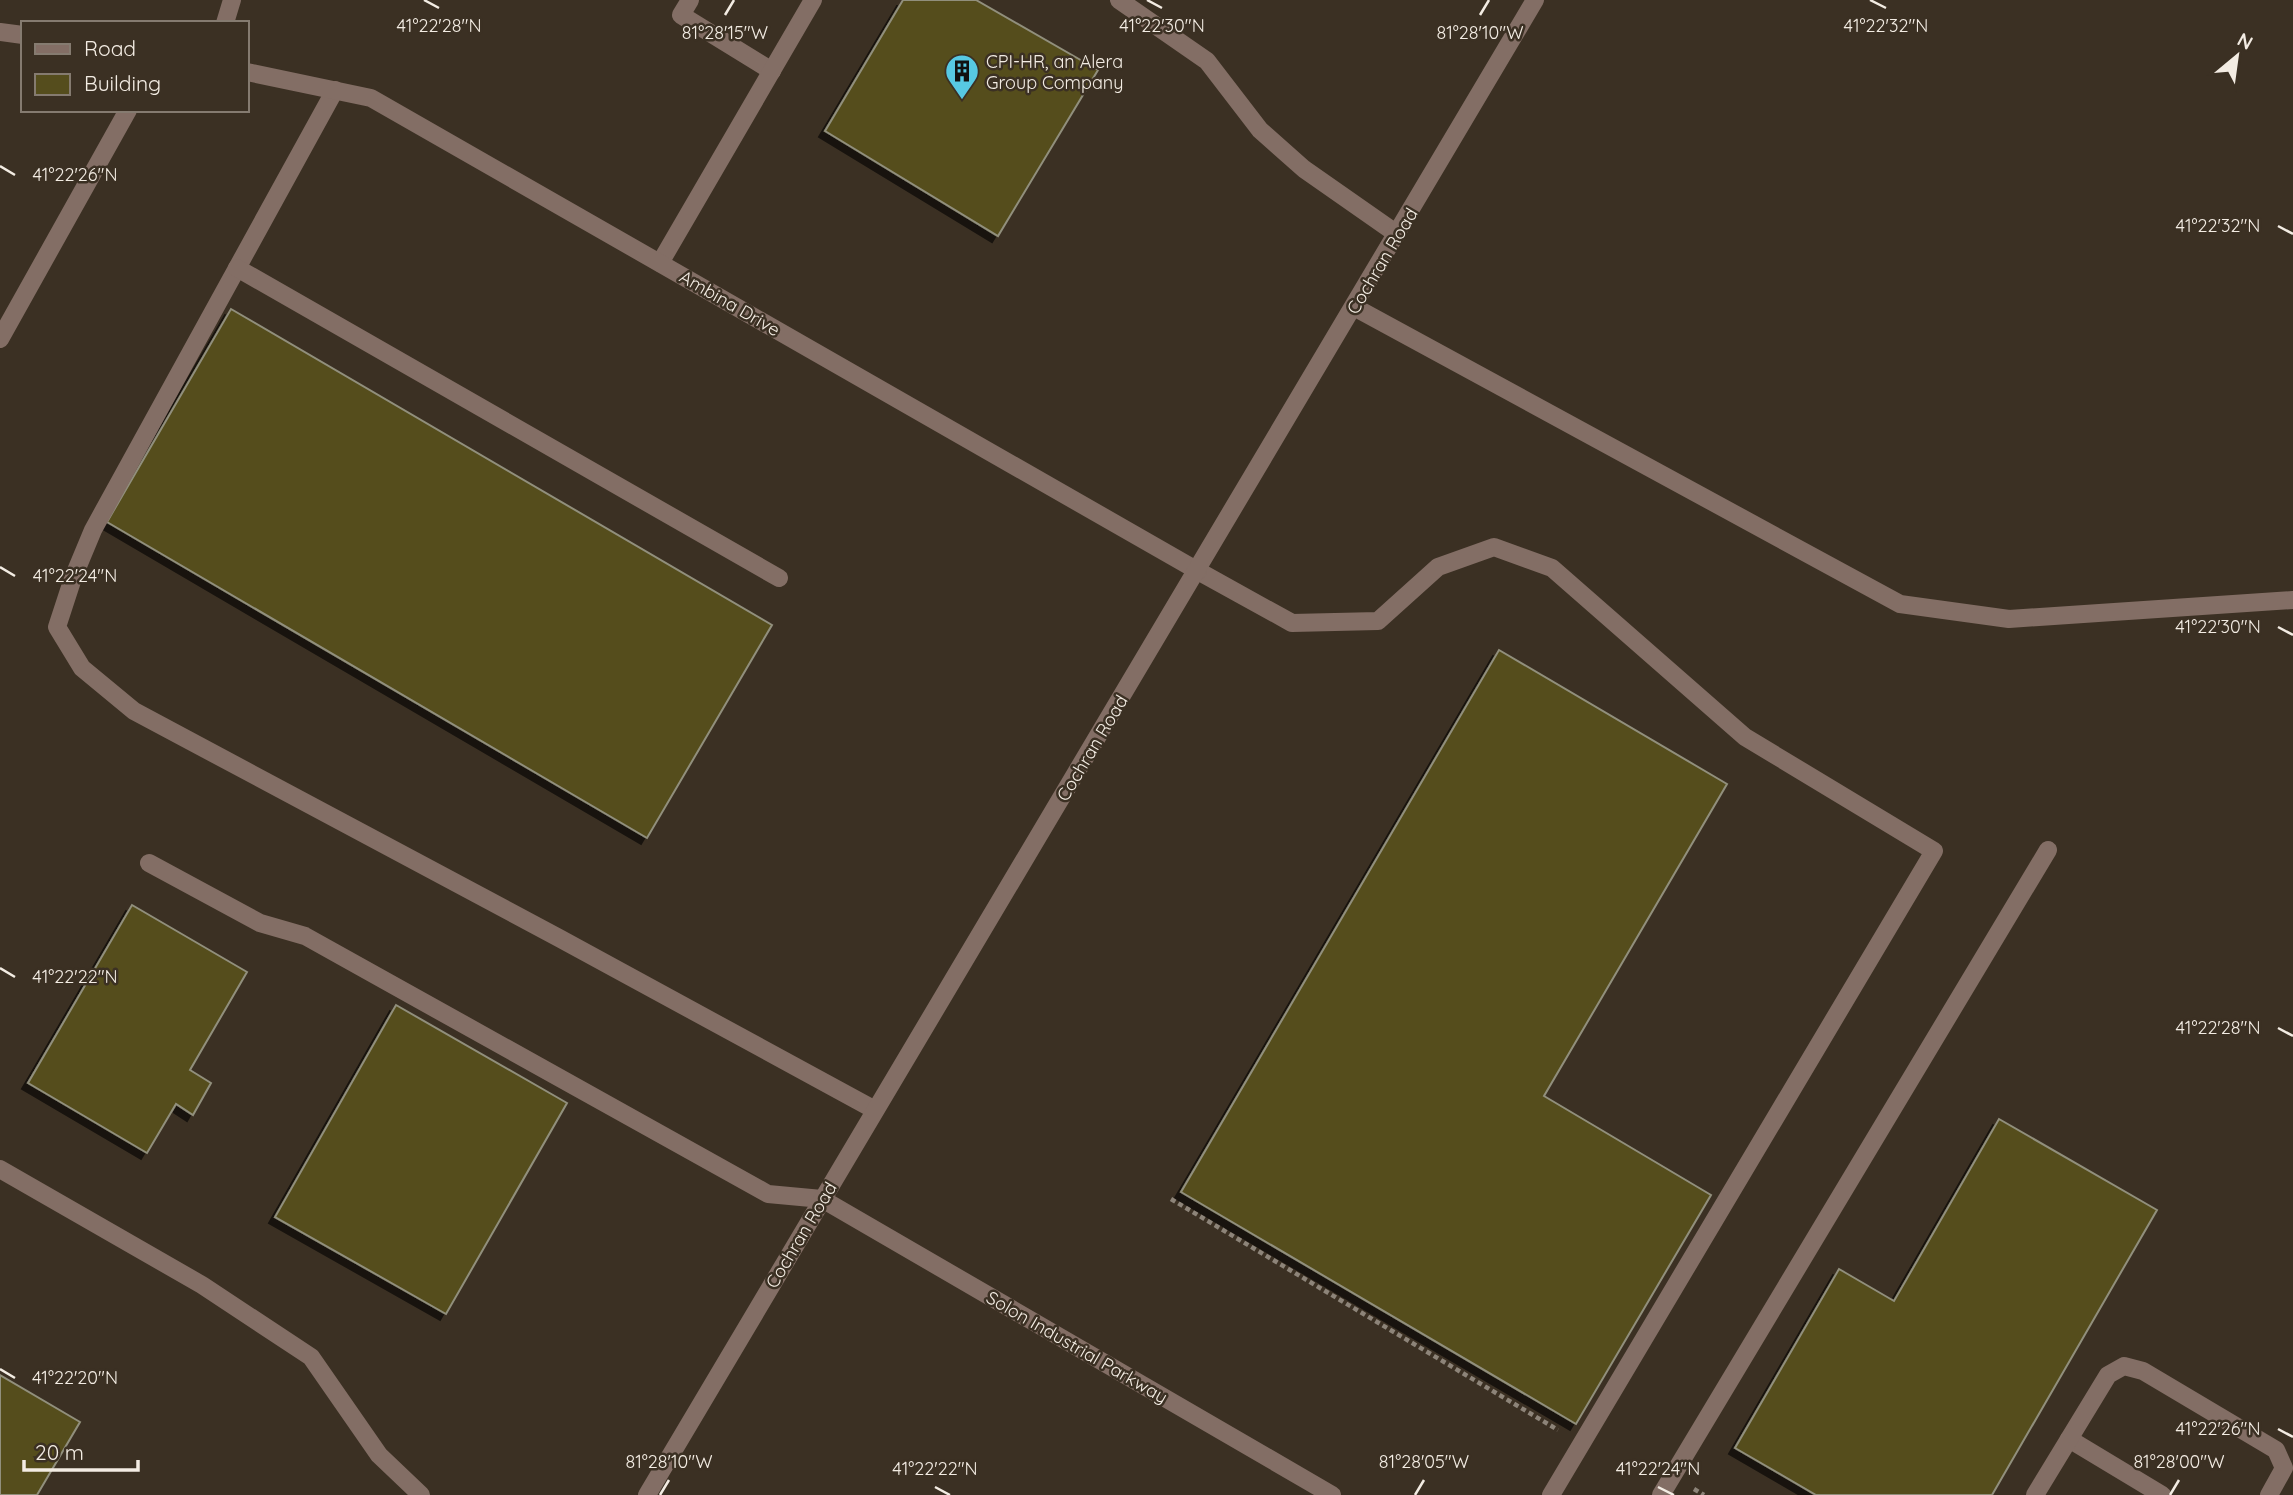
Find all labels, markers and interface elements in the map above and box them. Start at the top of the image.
text: 41°22'28"N [396,14,482,37]
text: 41°22'30"N [1119,14,1205,37]
text: 41°22'32"N [1844,14,1928,37]
legend [21,21,248,112]
text: 81°28'15"W [682,21,768,44]
text: 81°28'10"W [1436,21,1524,44]
north arrow [2202,21,2272,91]
text: N [2233,27,2257,55]
text: Road [84,35,136,61]
place label: CPI-HR, an Alera Group Company [986,50,1123,94]
building icon: CPI-HR, an Alera Group Company [943,52,981,101]
text: Building [84,70,161,96]
text: 41°22'26"N [32,163,118,186]
street label: Cochran Road [1341,204,1423,318]
text: 41°22'32"N [2176,214,2260,237]
street label: Ambina Drive [676,265,784,341]
text: 41°22'24"N [33,564,117,587]
text: 41°22'30"N [2175,615,2261,638]
street label: Cochran Road [1051,691,1133,805]
text: 41°22'22"N [32,965,118,988]
text: 41°22'28"N [2175,1016,2261,1039]
street label: Cochran Road [760,1178,842,1292]
street label: Solon Industrial Parkway [982,1286,1172,1408]
text: 41°22'20"N [32,1366,118,1389]
text: 41°22'26"N [2175,1417,2261,1440]
scale bar [24,1428,138,1472]
text: 20 m [35,1439,84,1465]
text: 81°28'10"W [625,1450,713,1473]
text: 81°28'05"W [1379,1450,1469,1473]
text: 81°28'00"W [2133,1450,2225,1473]
text: 41°22'22"N [892,1457,978,1480]
text: 41°22'24"N [1616,1457,1700,1480]

